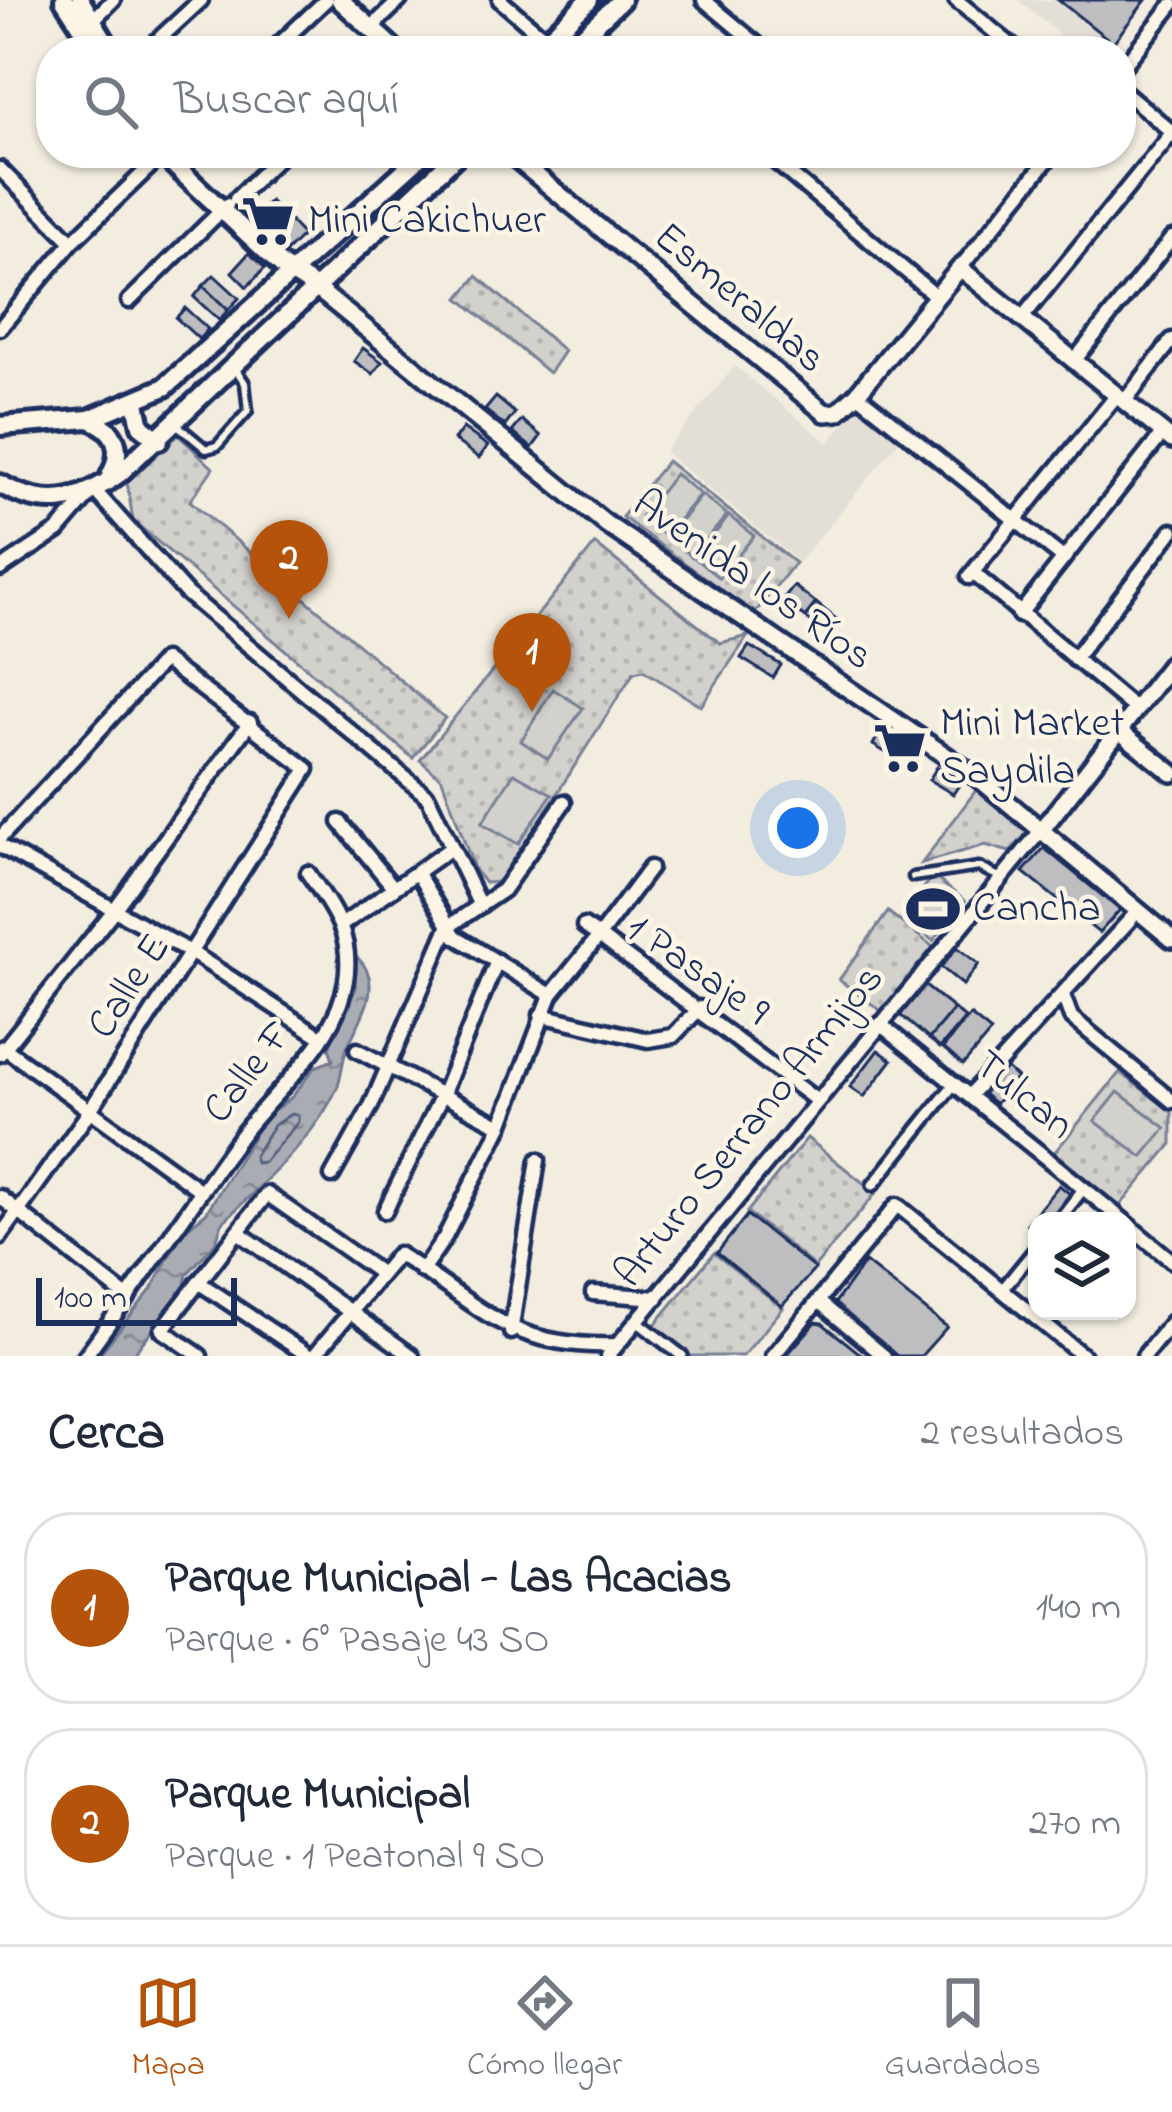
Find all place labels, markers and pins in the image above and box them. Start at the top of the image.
place label: Mini Cakichuer [308,191,547,252]
supermarket icon: Mini Cakichuer [239,192,297,250]
pin: 2 [250,520,328,619]
pin: 1 [493,613,571,712]
place label: Mini Market Saydila [940,694,1124,803]
supermarket icon: Mini Market Saydila [871,719,929,777]
place label: Cancha [973,879,1101,940]
sports icon: Cancha [904,880,962,938]

